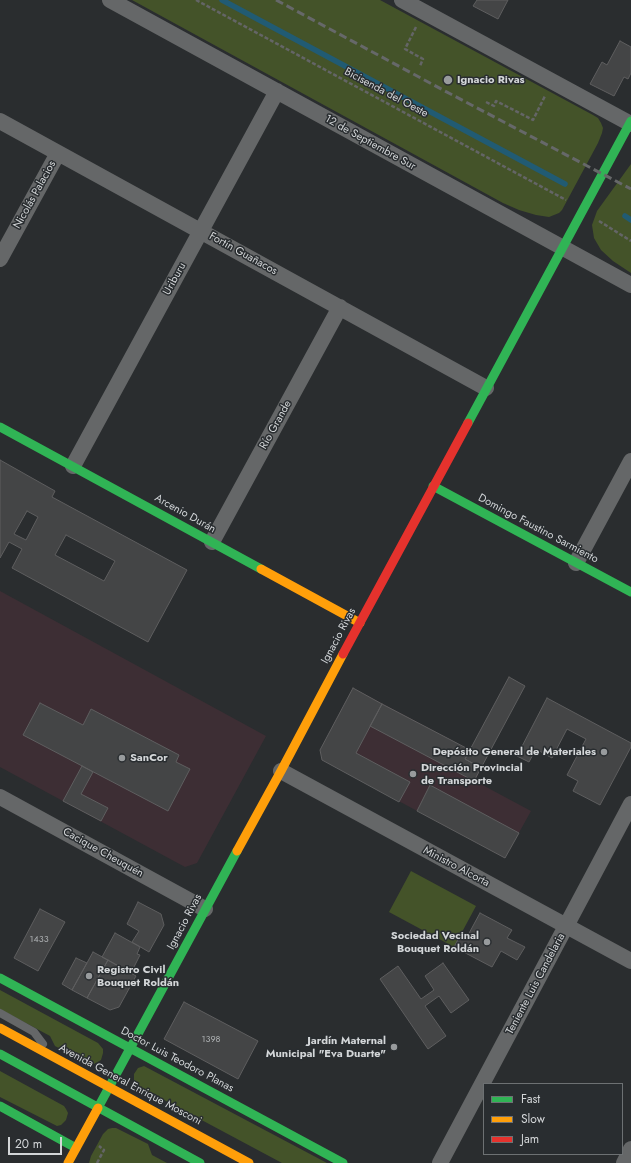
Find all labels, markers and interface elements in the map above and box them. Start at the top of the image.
street label: Bicisenda del Oeste [342,65,430,121]
place label: Ignacio Rivas [457,73,525,87]
marker: Ignacio Rivas [442,74,454,86]
street label: 12 de Septiembre Sur [322,113,418,173]
street label: Nicolás Palacios [11,159,59,231]
street label: Fortín Guañacos [207,230,279,278]
street label: Uriburu [161,260,189,298]
street label: Río Grande [257,398,295,452]
street label: Arcenio Durán [152,492,218,536]
street label: Domingo Faustino Sarmiento [476,492,600,566]
street label: Ignacio Rivas [319,606,359,666]
place label: Depósito General de Materiales [433,745,596,759]
marker: Depósito General de Materiales [599,747,609,757]
place label: SanCor [130,751,168,765]
marker: SanCor [117,753,127,763]
place label: Dirección Provincial de Transporte [421,761,523,787]
marker: Dirección Provincial de Transporte [408,769,418,779]
street label: Cacique Cheuquén [60,825,146,881]
street label: Ministro Alcorta [421,844,491,890]
street label: Ignacio Rivas [165,892,205,952]
place label: Sociedad Vecinal Bouquet Roldán [391,929,479,955]
street label: Teniente Luis Candelaria [504,931,568,1037]
house number: 1433 [29,935,49,945]
marker: Sociedad Vecinal Bouquet Roldán [482,937,492,947]
place label: Registro Civil Bouquet Roldán [97,963,179,989]
marker: Registro Civil Bouquet Roldán [84,971,94,981]
street label: Doctor Luis Teodoro Planas [118,1025,236,1095]
place label: Jardín Maternal Municipal "Eva Duarte" [266,1034,386,1060]
house number: 1398 [201,1035,221,1045]
street label: Avenida General Enrique Mosconi [56,1042,204,1128]
marker: Jardín Maternal Municipal "Eva Duarte" [389,1042,399,1052]
legend [483,1083,623,1155]
text: Fast [521,1090,540,1108]
text: Slow [521,1110,545,1128]
scale bar [10,1129,64,1155]
text: Jam [521,1130,539,1148]
text: 20 m [15,1135,42,1153]

